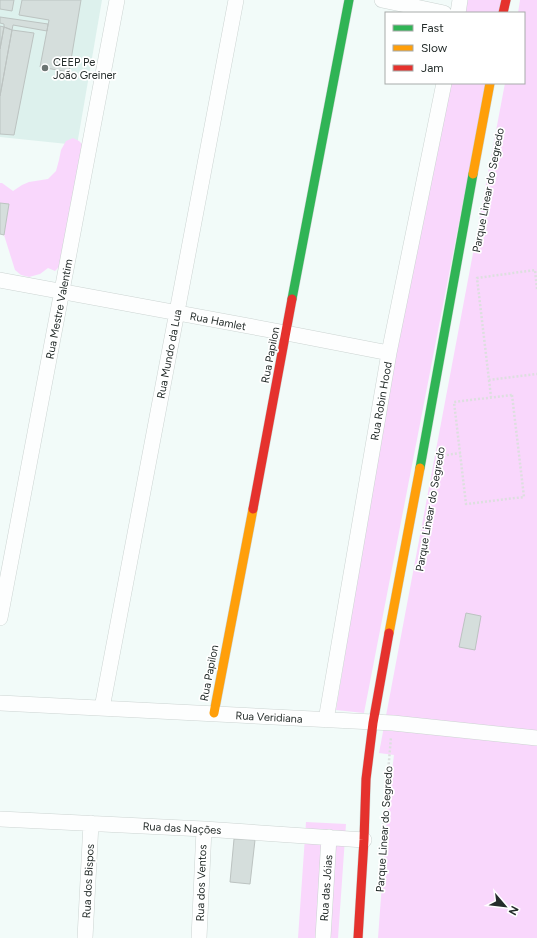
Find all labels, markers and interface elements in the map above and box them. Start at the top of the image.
legend [385,12,525,84]
text: Fast [421,21,444,35]
text: Slow [421,41,448,55]
place label: CEEP Pe João Greiner [53,56,117,82]
text: Jam [421,61,444,75]
marker: CEEP Pe João Greiner [40,63,50,73]
street label: Parque Linear do Segredo [470,127,507,253]
street label: Rua Mestre Valentim [43,258,76,360]
street label: Rua Mundo da Lua [154,308,185,400]
street label: Rua Hamlet [189,310,247,333]
street label: Rua Papilon [259,326,282,384]
street label: Rua Robin Hood [368,361,395,442]
street label: Parque Linear do Segredo [413,446,448,573]
street label: Rua Papilon [198,644,221,702]
street label: Rua Veridiana [235,709,303,726]
street label: Parque Linear do Segredo [374,765,395,893]
street label: Rua das Nações [142,820,222,837]
street label: Rua dos Bispos [80,844,97,919]
street label: Rua dos Ventos [194,844,209,922]
street label: Rua das Jóias [318,854,335,922]
north arrow [485,886,525,926]
text: N [506,904,521,917]

